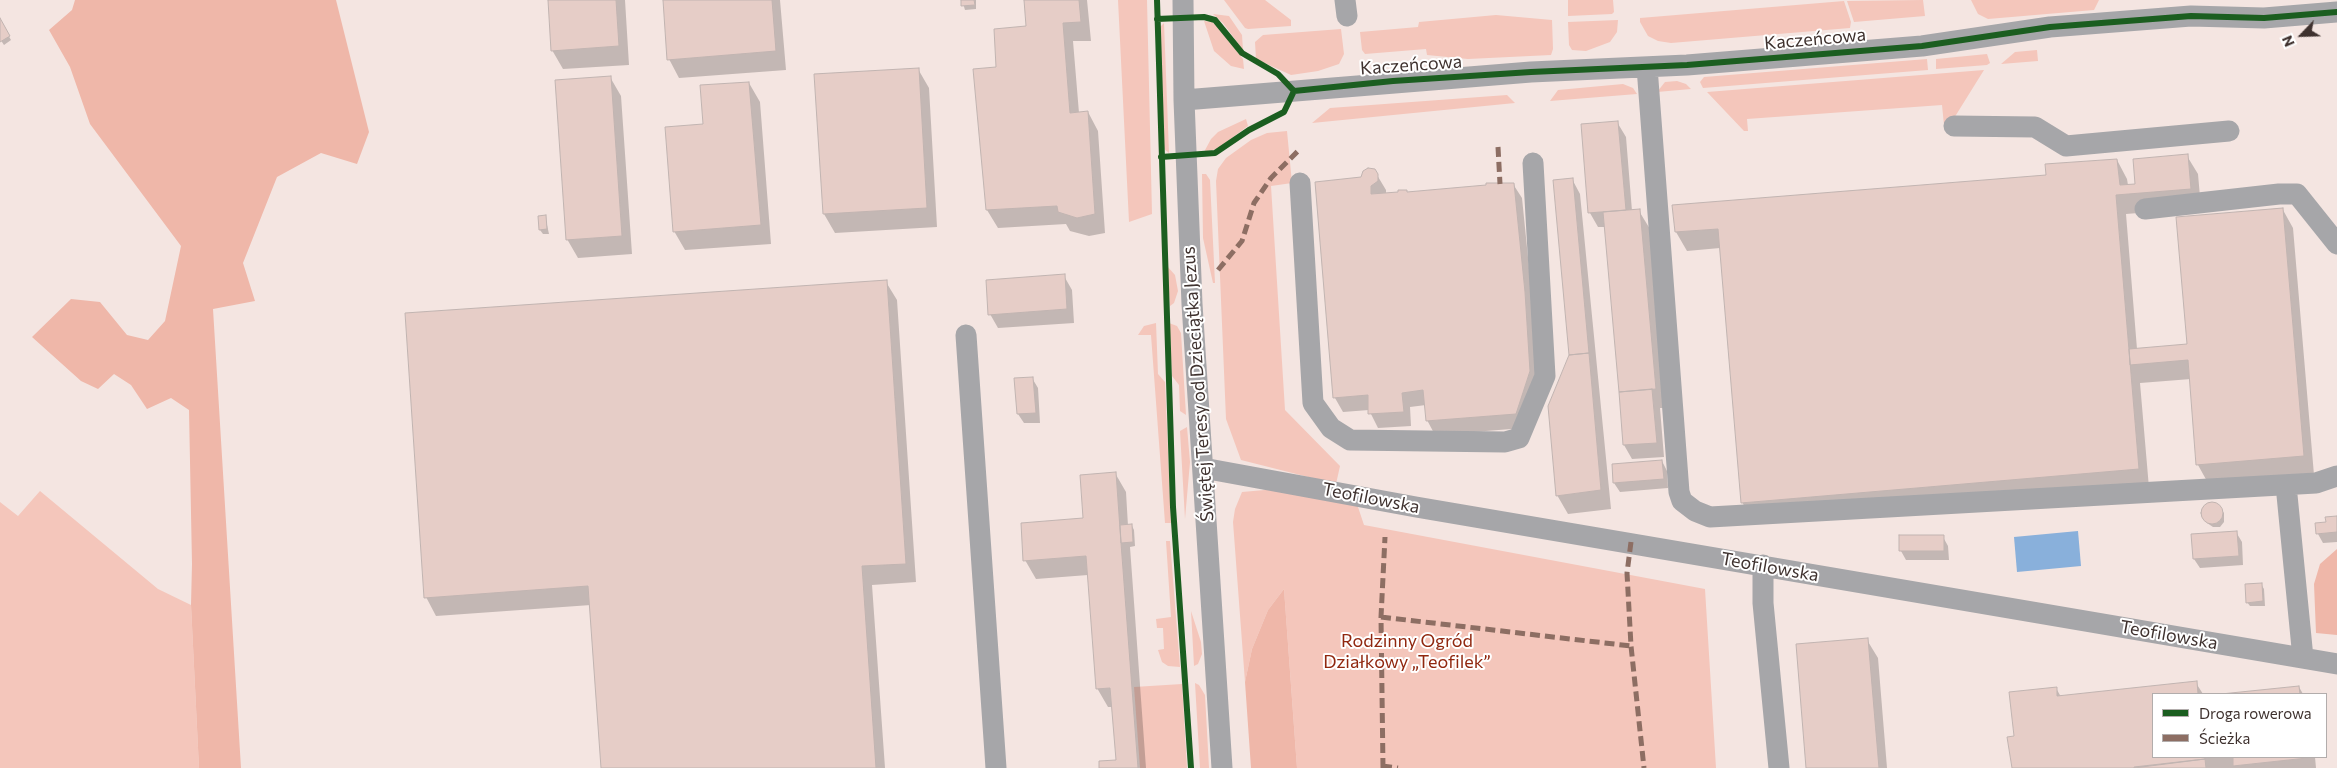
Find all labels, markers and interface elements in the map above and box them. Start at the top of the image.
north arrow [2277,10,2327,60]
street label: Kaczeńcowa [1763,24,1867,54]
text: N [2278,33,2298,50]
street label: Kaczeńcowa [1359,51,1463,79]
street label: Świętej Teresy od Dzieciątka Jezus [1178,246,1218,522]
street label: Teofilowska [1320,478,1422,518]
street label: Teofilowska [1720,548,1820,586]
street label: Teofilowska [2119,616,2219,654]
park label: Rodzinny Ogród Działkowy „Teofilek” [1323,630,1491,672]
legend [2152,693,2327,758]
text: Droga rowerowa [2199,704,2312,722]
text: Ścieżka [2199,729,2250,747]

